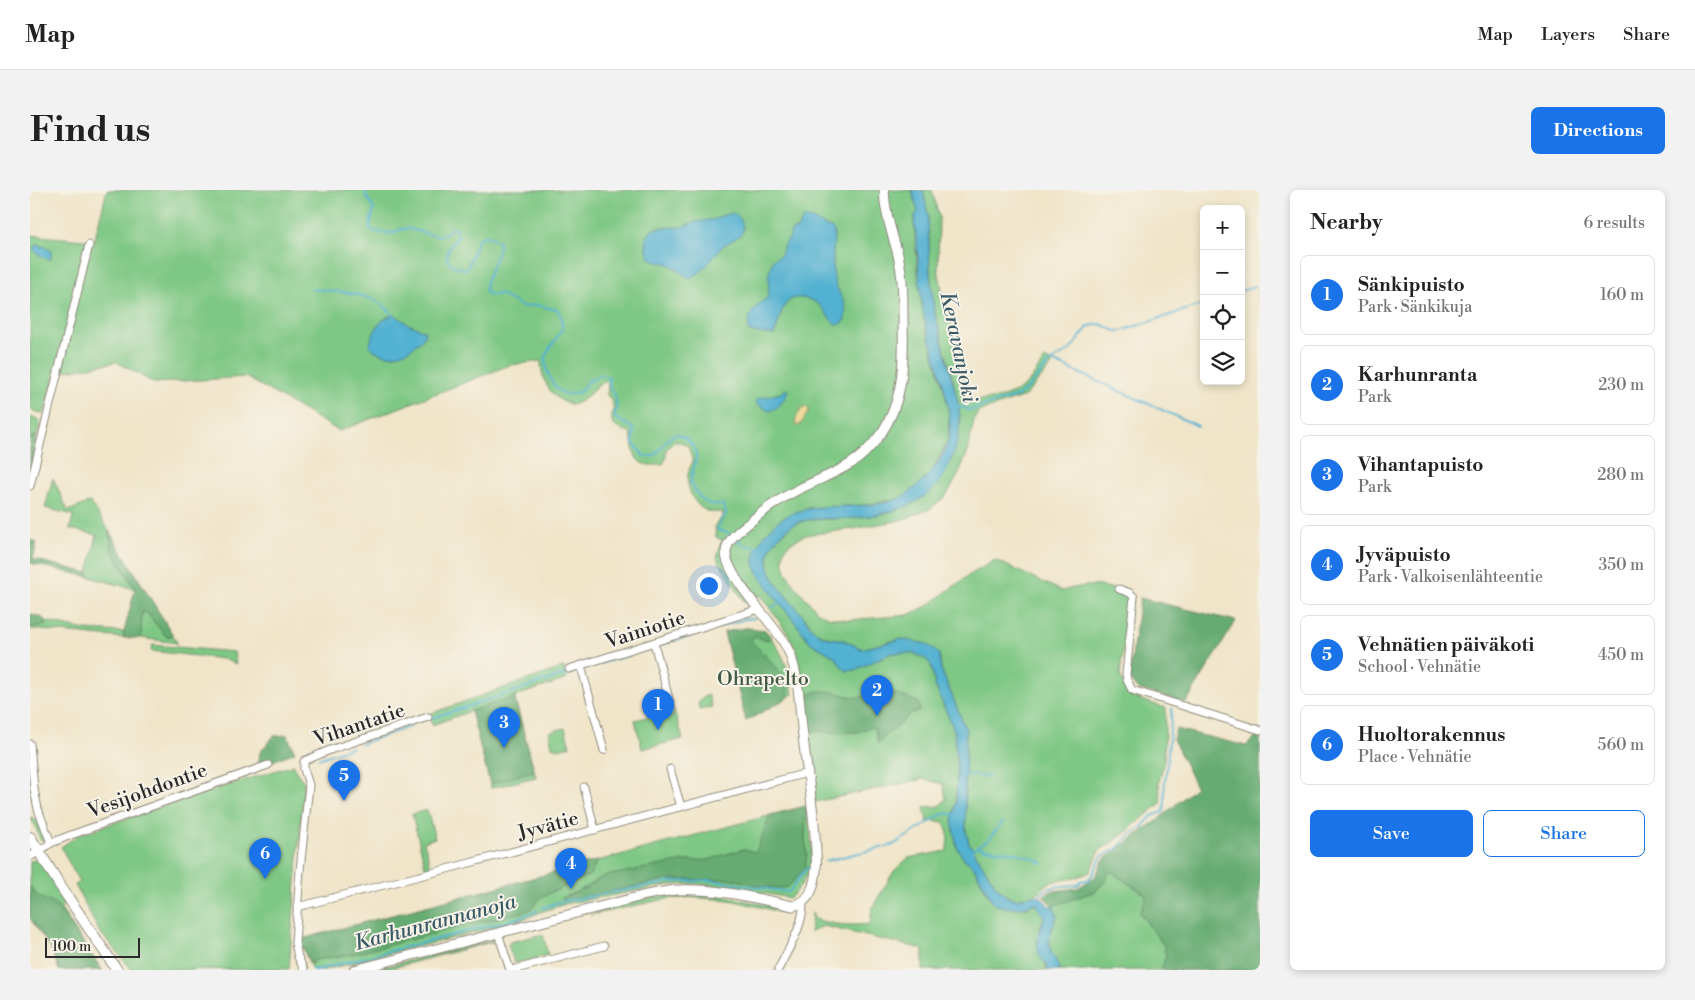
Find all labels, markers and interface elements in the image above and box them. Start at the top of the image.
text: Map [25,20,75,50]
text: Map [1478,23,1513,46]
text: Layers [1541,23,1595,46]
text: Share [1623,23,1670,46]
button: Directions [1531,107,1665,154]
text: Find us [30,109,150,152]
map controls [1200,205,1245,385]
button: + [1200,205,1245,250]
text: Nearby [1310,210,1383,236]
text: 6 results [1584,213,1645,233]
button: − [1200,250,1245,295]
text: Sänkipuisto [1358,273,1465,297]
text: 1 [1323,285,1331,305]
text: 160 m [1600,285,1644,305]
water label: Keravanjoki [934,289,983,406]
button: locate [1200,295,1245,340]
text: Park · Sänkikuja [1358,297,1472,317]
button: layers [1200,340,1245,385]
text: Karhunranta [1358,363,1477,387]
text: 2 [1322,375,1332,395]
text: 230 m [1598,375,1644,395]
text: Park [1358,387,1391,407]
text: Vihantapuisto [1358,453,1484,477]
text: 3 [1322,465,1332,485]
text: 280 m [1597,465,1644,485]
text: Park [1358,477,1391,497]
text: Jyväpuisto [1358,543,1451,567]
text: 4 [1322,555,1332,575]
text: 350 m [1598,555,1644,575]
text: Park · Valkoisenlähteentie [1358,567,1543,587]
your location [696,573,722,599]
street label: Vainiotie [601,606,689,655]
text: Vehnätien päiväkoti [1358,633,1534,657]
text: 5 [1322,645,1332,665]
text: 450 m [1598,645,1644,665]
text: School · Vehnätie [1358,657,1481,677]
park label: Ohrapelto [717,667,809,692]
pin: 2 [861,675,893,716]
pin: 1 [642,689,674,730]
street label: Vihantatie [310,698,408,753]
pin: 3 [488,707,520,748]
text: Huoltorakennus [1358,723,1505,747]
text: 6 [1322,735,1332,755]
text: 560 m [1598,735,1644,755]
text: Place · Vehnätie [1358,747,1472,767]
street label: Vesijohdontie [83,758,211,825]
pin: 5 [328,760,360,801]
street label: Jyvätie [514,806,582,847]
button: Save [1310,810,1473,857]
button: Share [1483,810,1645,857]
pin: 6 [249,838,281,879]
pin: 4 [555,848,587,889]
water label: Karhunrannanoja [352,889,519,957]
scale bar [45,935,140,958]
text: 100 m [52,938,91,956]

